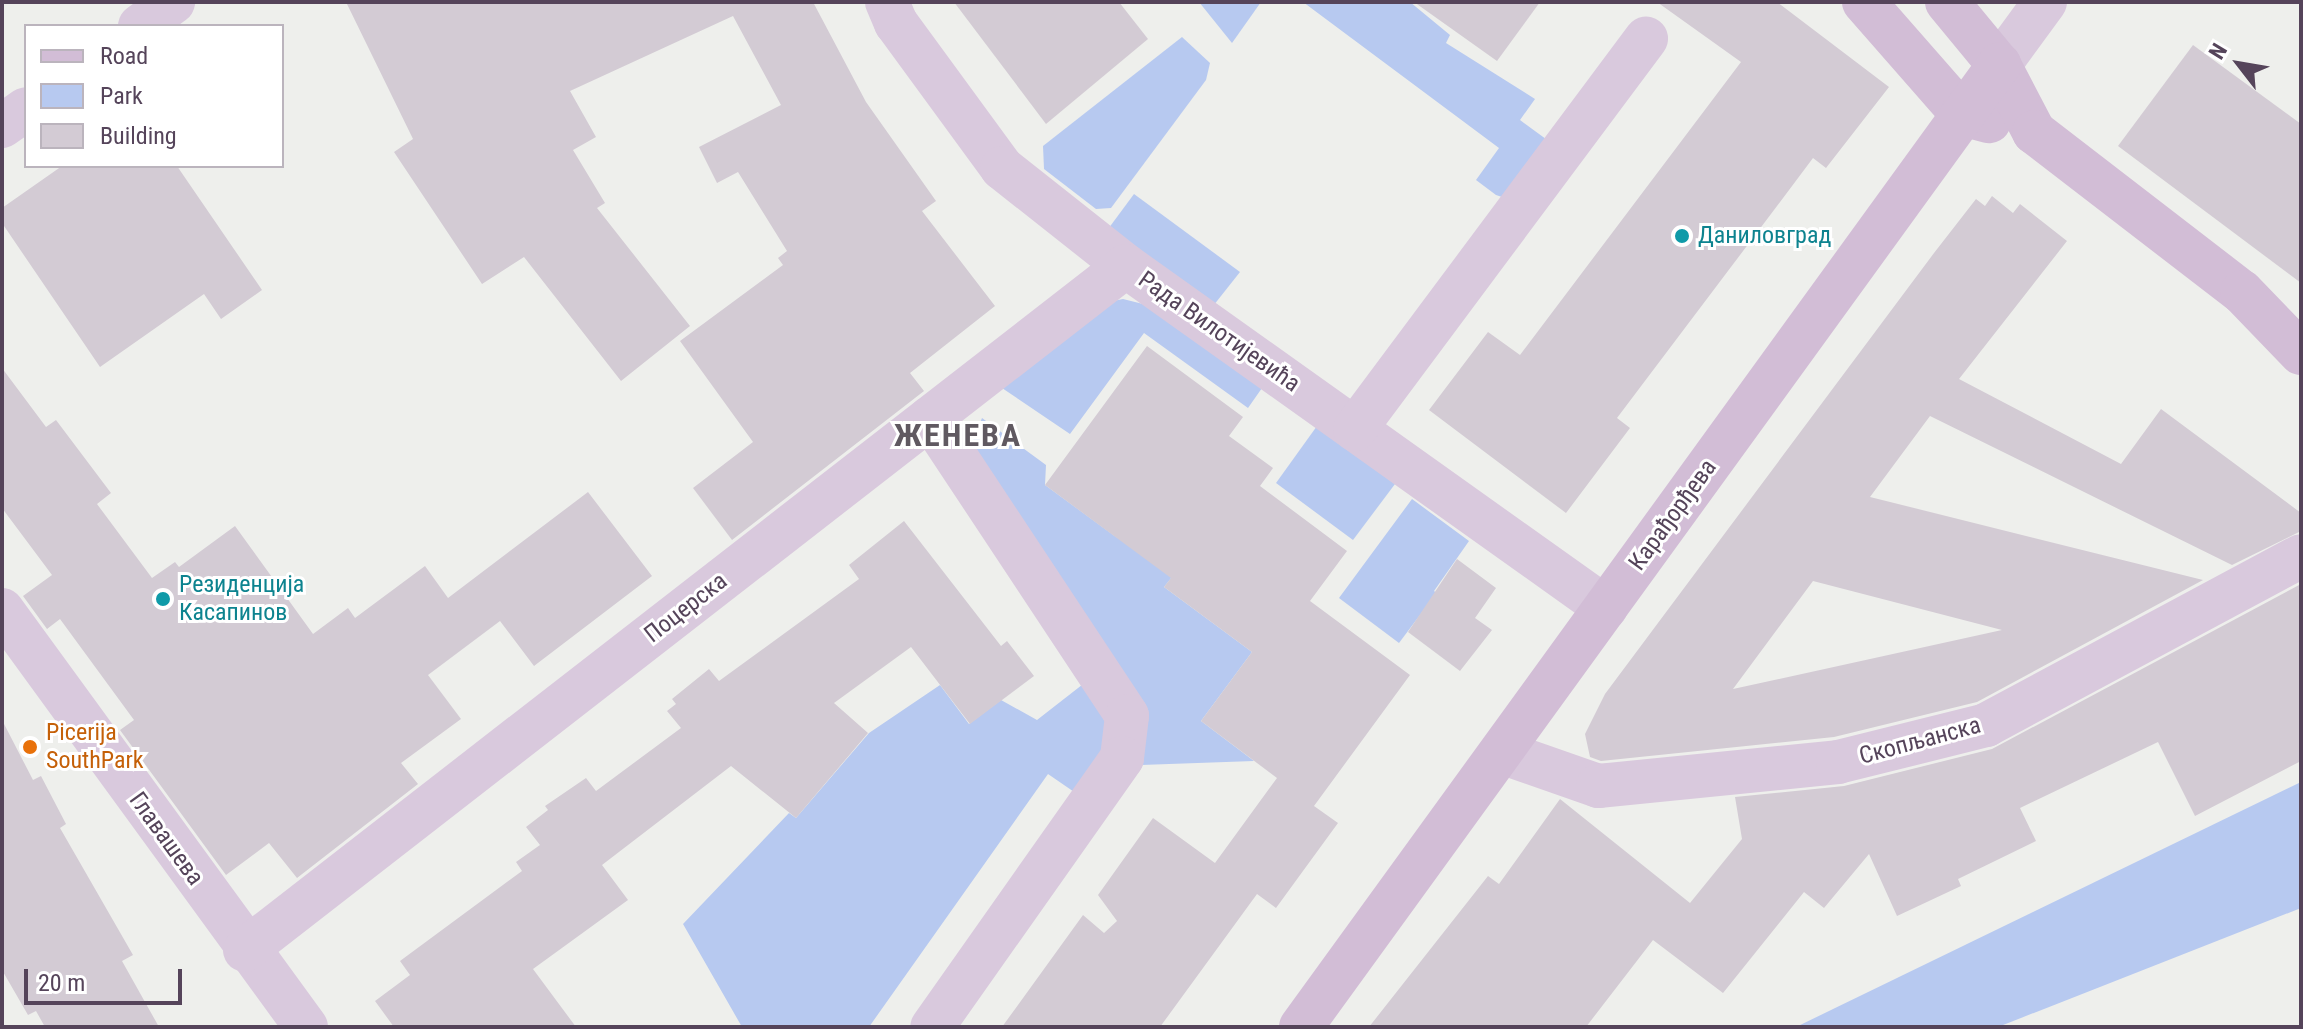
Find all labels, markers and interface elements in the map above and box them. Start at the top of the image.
legend [24,24,284,168]
north arrow [2199,24,2279,104]
text: N [2204,39,2232,64]
text: Road [100,42,148,70]
text: Park [100,82,143,110]
text: Building [100,122,177,150]
place label: Даниловград [1698,222,1831,250]
marker: Даниловград [1673,227,1691,245]
street label: Рада Вилотијевића [1133,266,1305,398]
district label: ЖЕНЕВА [894,416,1022,454]
street label: Карађорђева [1623,454,1723,576]
street label: Поцерска [639,567,733,649]
place label: Резиденција Касапинов [179,571,304,627]
marker: Резиденција Касапинов [154,590,172,608]
street label: Скопљанска [1856,711,1984,771]
place label: Picerija SouthPark [46,719,144,775]
marker: Picerija SouthPark [21,738,39,756]
street label: Главашева [123,787,209,891]
scale bar [28,953,186,1003]
text: 20 m [38,969,85,997]

